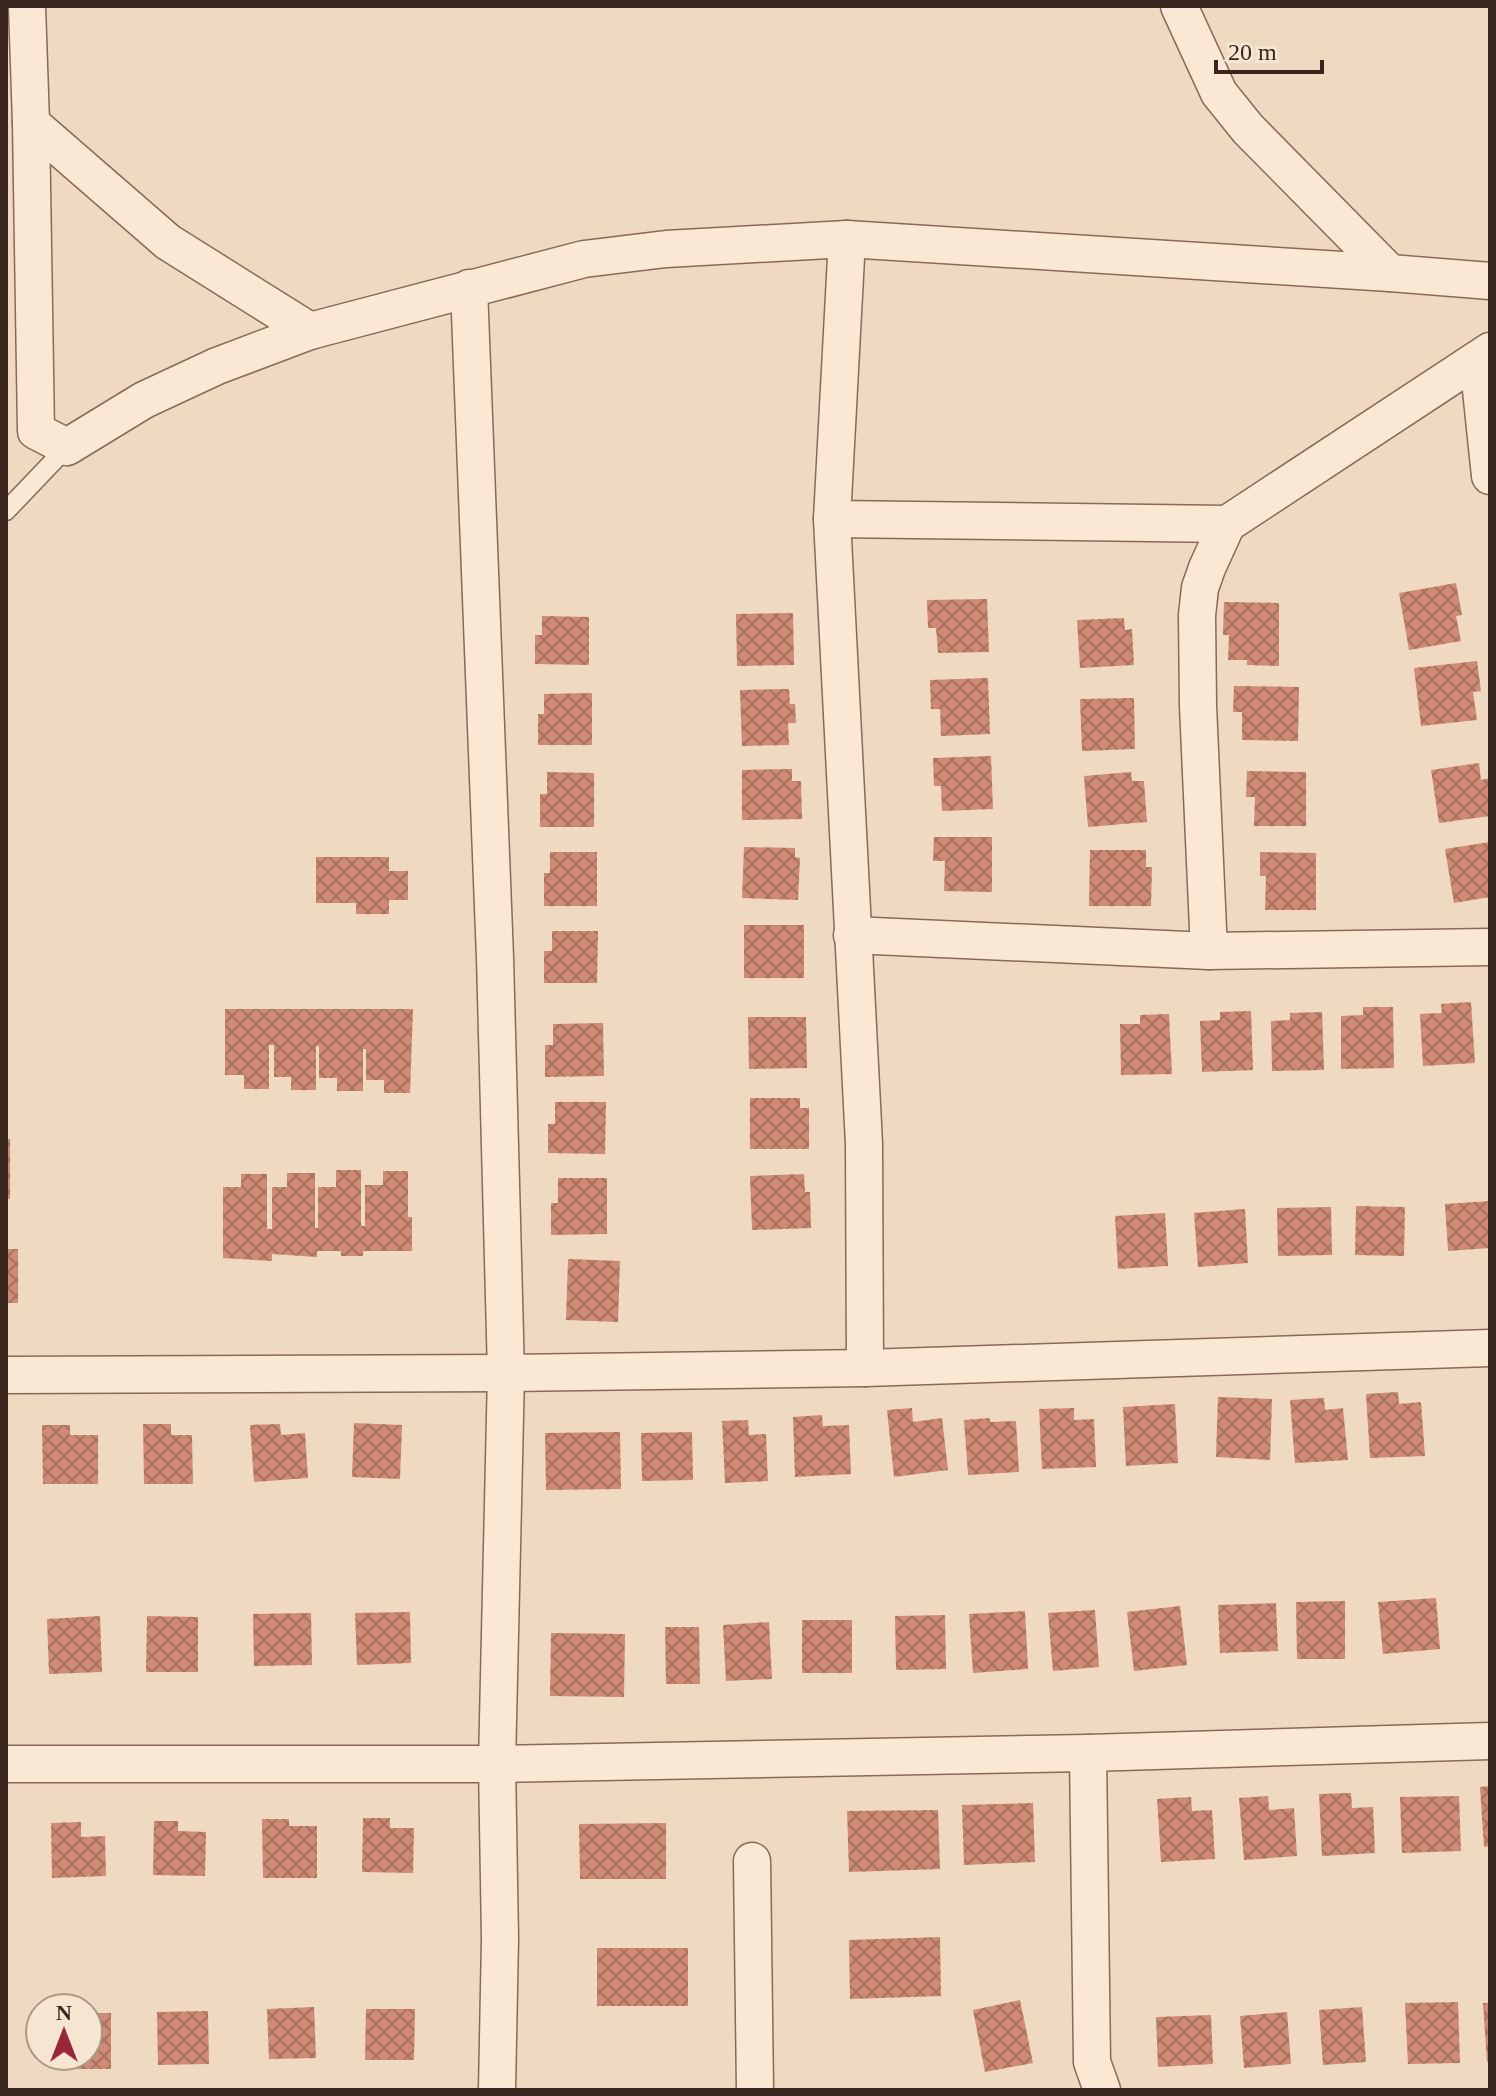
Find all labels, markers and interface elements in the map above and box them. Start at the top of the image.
scale bar [1216,24,1322,74]
text: 20 m [1228,39,1277,65]
north arrow [24,1992,104,2072]
text: N [56,2000,72,2025]

